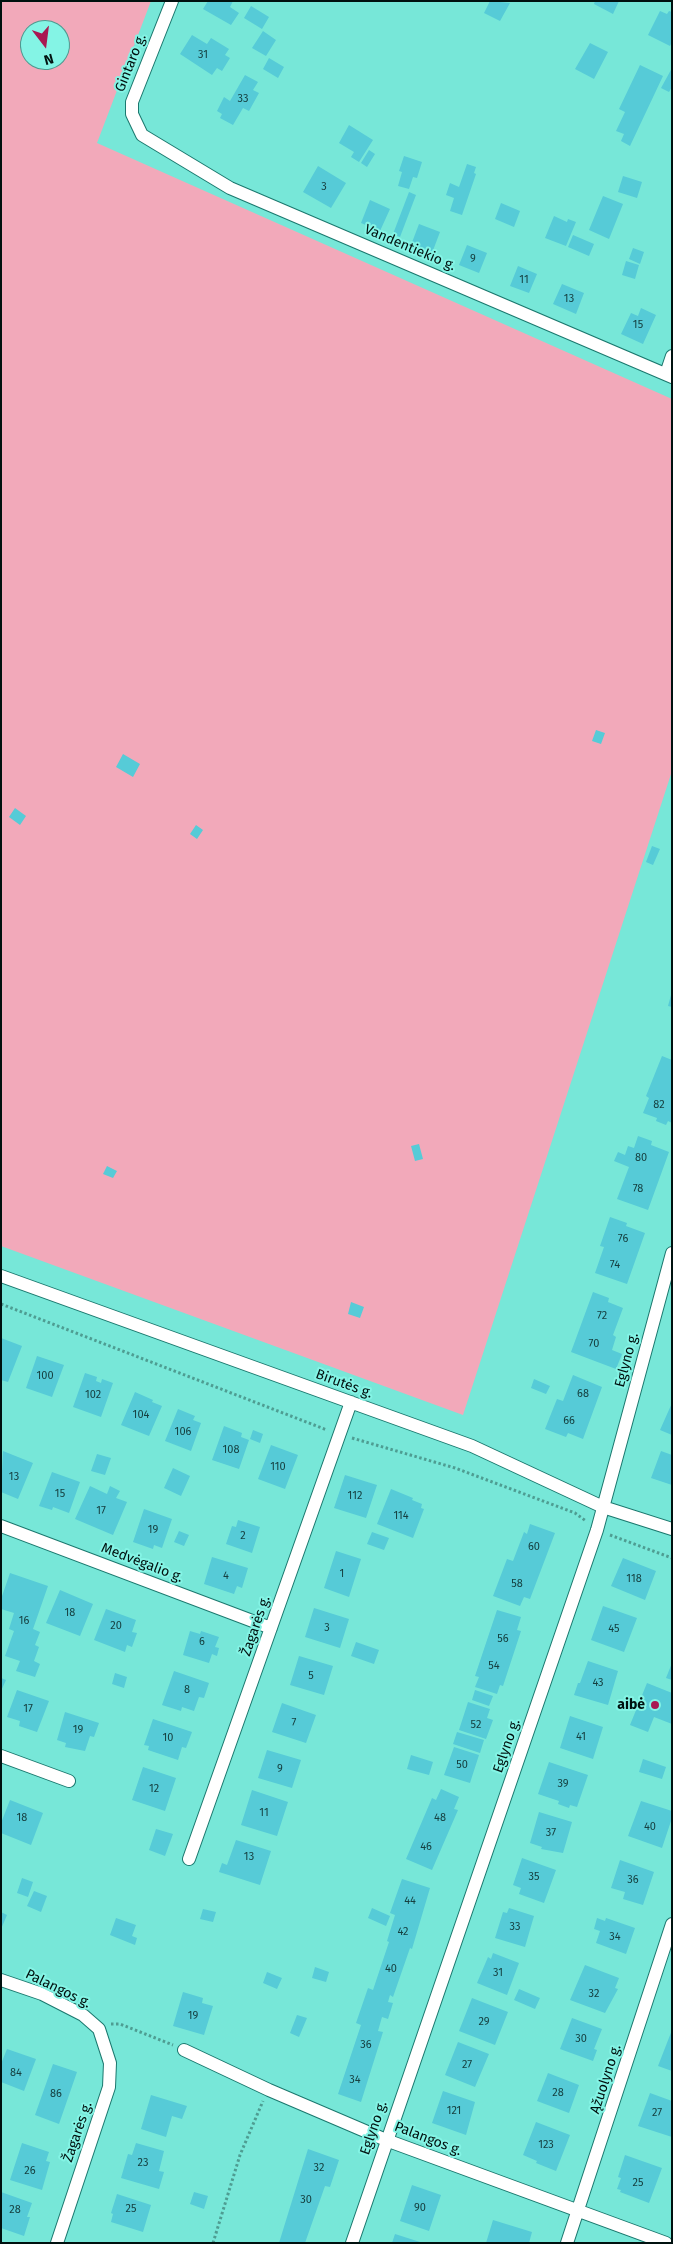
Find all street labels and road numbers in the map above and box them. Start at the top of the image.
street label: Gintaro g. [112,32,150,94]
street label: Vandentiekio g. [362,221,458,275]
street label: Eglyno g. [612,1331,642,1389]
street label: Birutės g. [313,1366,375,1402]
street label: Medvėgalio g. [99,1540,185,1586]
street label: Žagarės g. [238,1594,274,1658]
street label: Eglyno g. [490,1717,524,1775]
street label: Palangos g. [22,1966,94,2012]
street label: Ąžuolyno g. [587,2042,625,2116]
street label: Eglyno g. [357,2099,391,2157]
street label: Žagarės g. [60,2100,96,2164]
street label: Palangos g. [392,2118,464,2160]

